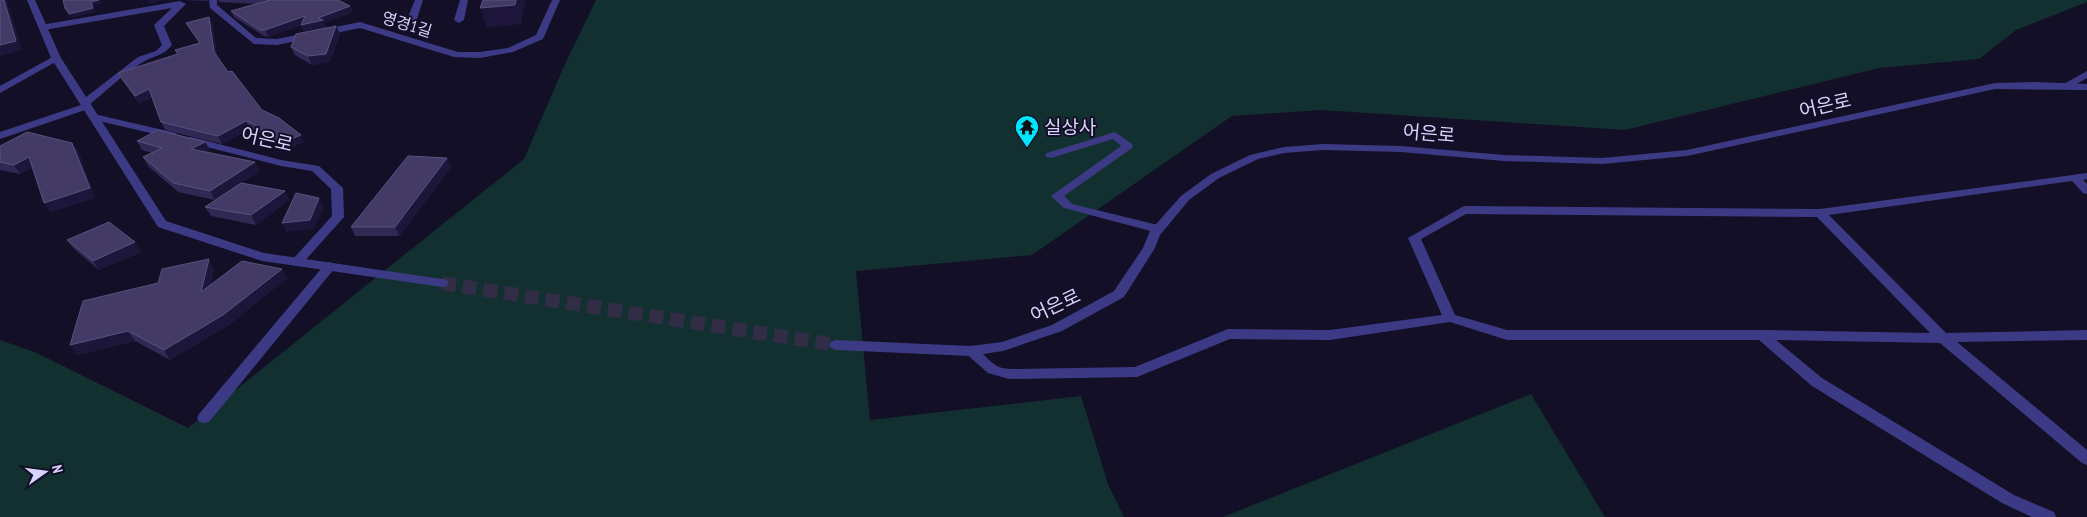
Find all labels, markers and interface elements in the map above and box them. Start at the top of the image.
street label: 영경1길 [380,7,434,41]
street label: 어은로 [1797,87,1853,123]
temple icon: 실상사 [1014,114,1040,148]
place label: 실상사 [1044,115,1096,139]
street label: 어은로 [1402,119,1456,147]
street label: 어은로 [239,121,295,157]
street label: 어은로 [1026,283,1084,327]
north arrow [20,447,70,497]
text: N [48,463,67,475]

